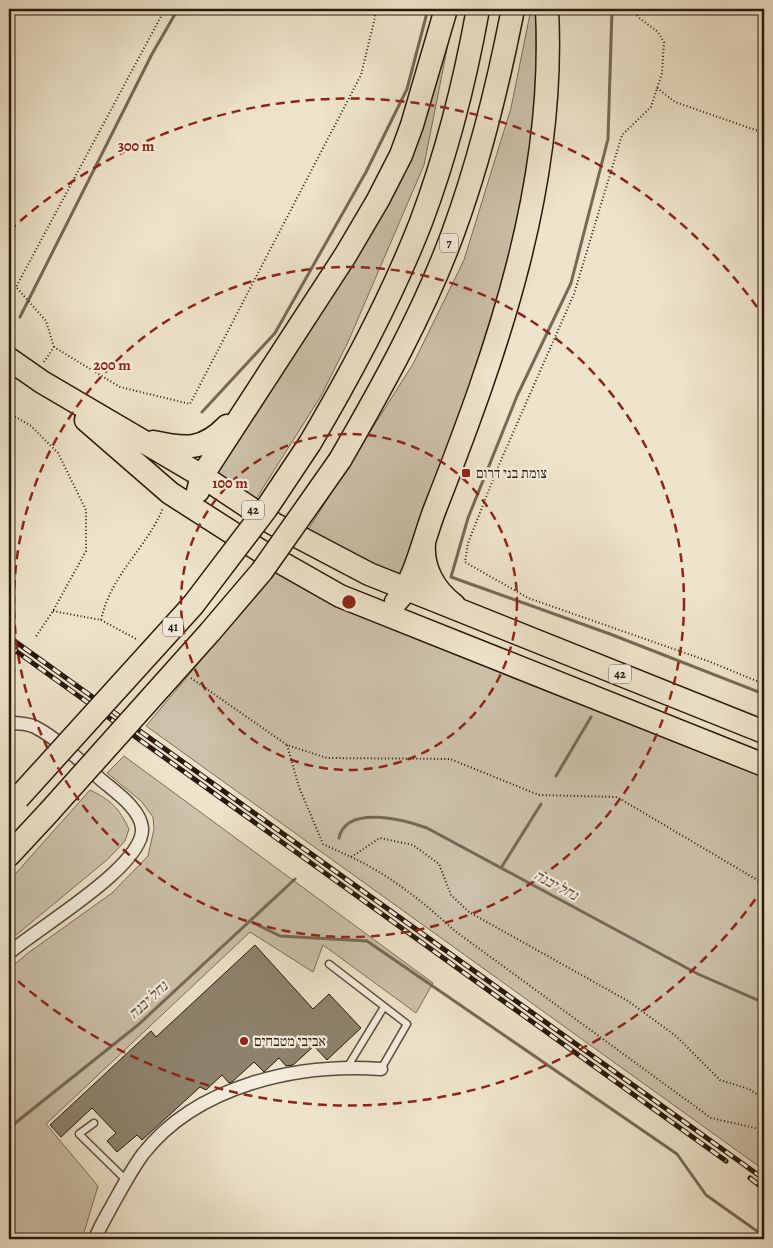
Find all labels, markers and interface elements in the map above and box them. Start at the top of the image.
text: 300 m [118,136,155,156]
road number: 7 [440,234,458,252]
text: 200 m [93,355,131,375]
place label: צומת בני דרום [476,464,547,483]
marker: צומת בני דרום [460,467,472,479]
text: 100 m [212,473,248,493]
road number: 42 [242,500,264,520]
centre of rings [340,593,358,611]
road number: 41 [163,618,183,636]
road number: 42 [609,664,631,684]
water label: נחל יבנה [530,865,582,905]
water label: נחל יבנה [124,976,173,1023]
place label: אביבי מטבחים [254,1032,326,1051]
marker: אביבי מטבחים [238,1035,250,1047]

